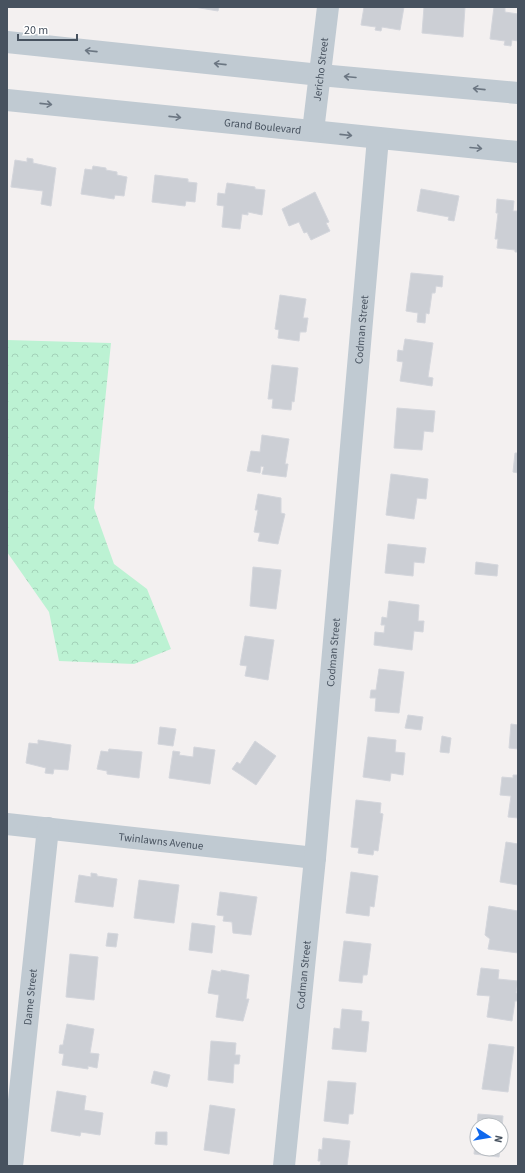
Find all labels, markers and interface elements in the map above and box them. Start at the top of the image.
scale bar [18,16,77,42]
text: 20 m [24,22,48,39]
street label: Jericho Street [310,37,332,102]
one-way arrow [85,47,98,54]
one-way arrow [214,61,227,68]
one-way arrow [344,74,357,81]
one-way arrow [473,86,486,93]
one-way arrow [39,100,52,107]
one-way arrow [168,113,181,121]
street label: Grand Boulevard [223,115,302,138]
one-way arrow [339,131,352,139]
one-way arrow [469,144,482,151]
street label: Codman Street [351,294,372,365]
street label: Codman Street [323,617,344,687]
street label: Twinlawns Avenue [118,829,205,854]
street label: Codman Street [293,940,315,1010]
street label: Dame Street [20,968,41,1026]
north arrow [469,1117,509,1157]
text: N [490,1134,506,1144]

